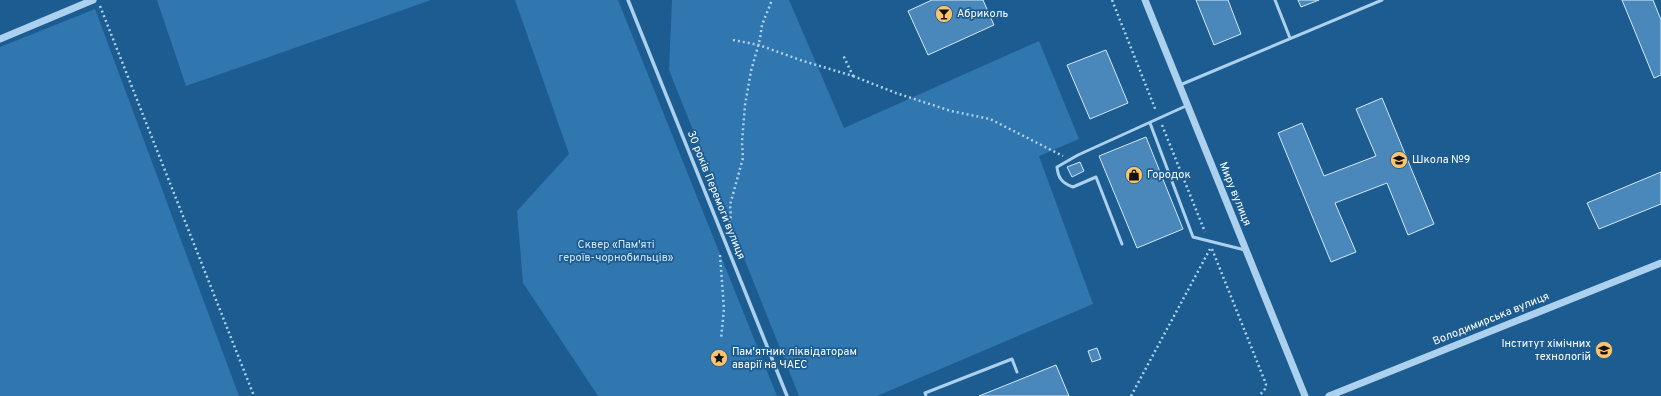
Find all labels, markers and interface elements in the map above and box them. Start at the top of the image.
bar icon: Абриколь [934,4,954,24]
place label: Абриколь [957,7,1008,21]
street label: 30 років Перемоги вулиця [684,129,748,261]
school or university icon: Школа №9 [1389,150,1409,170]
place label: Школа №9 [1412,153,1470,167]
street label: Миру вулиця [1216,160,1254,228]
shop icon: Городок [1124,165,1144,185]
place label: Городок [1147,168,1191,182]
park label: Сквер «Пам'яті героїв-чорнобильців» [559,238,674,265]
street label: Володимирська вулиця [1431,289,1551,349]
place label: Інститут хімічних технологій [1501,337,1591,364]
school or university icon: Інститут хімічних технологій [1594,340,1614,360]
place label: Пам'ятник ліквідаторам аварії на ЧАЕС [732,345,857,372]
place icon: Пам'ятник ліквідаторам аварії на ЧАЕС [709,348,729,368]

